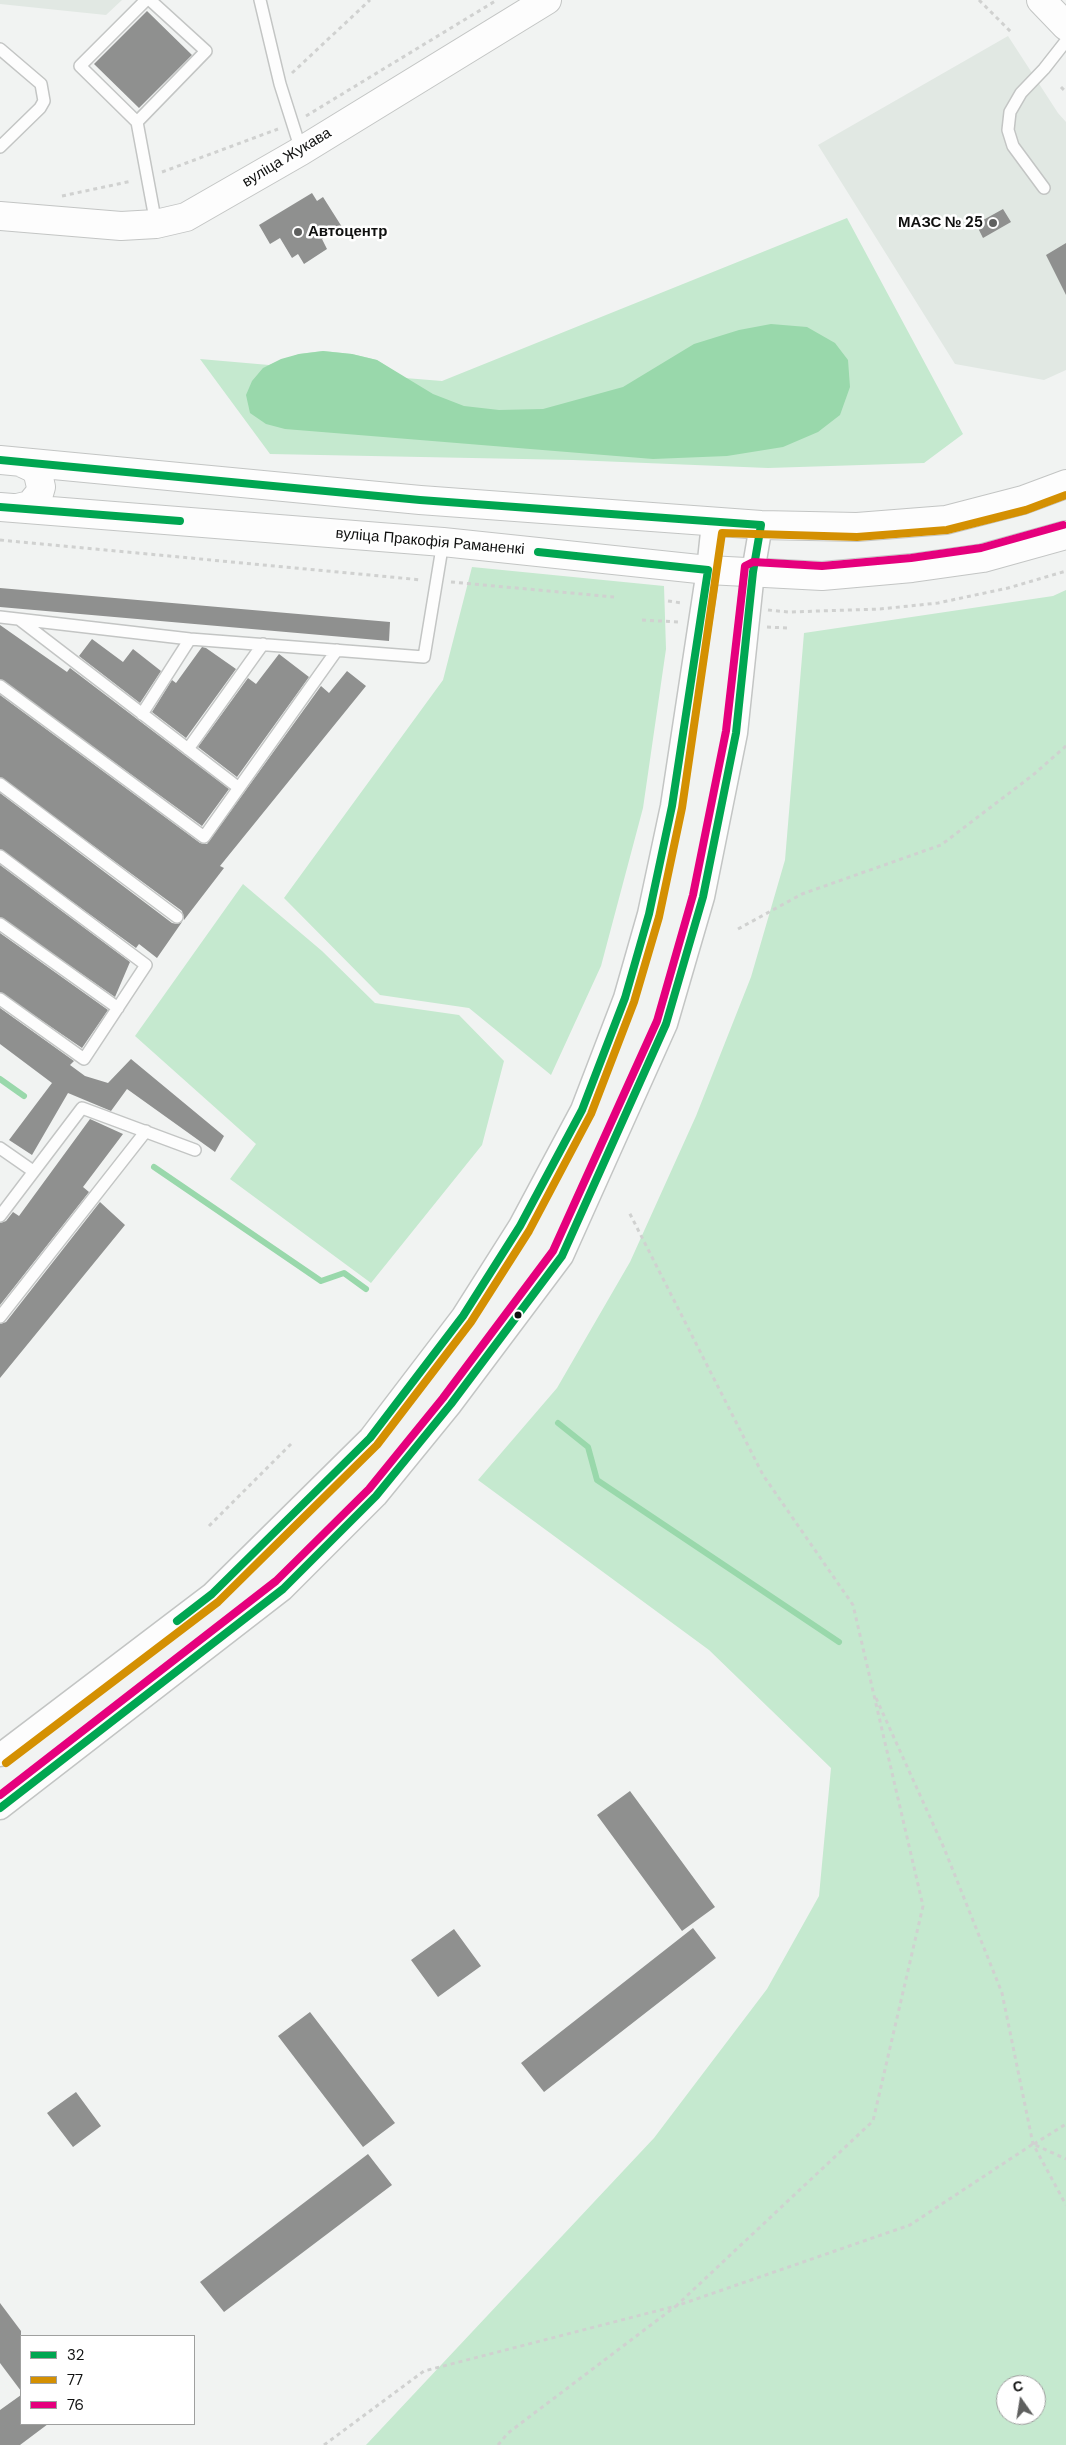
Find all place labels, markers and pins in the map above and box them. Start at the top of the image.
place label: МАЗС № 25 [898,214,983,232]
marker: МАЗС № 25 [987,217,999,229]
place label: Автоцентр [308,223,387,241]
marker: Автоцентр [292,226,304,238]
unlabelled marker [513,1310,523,1320]

